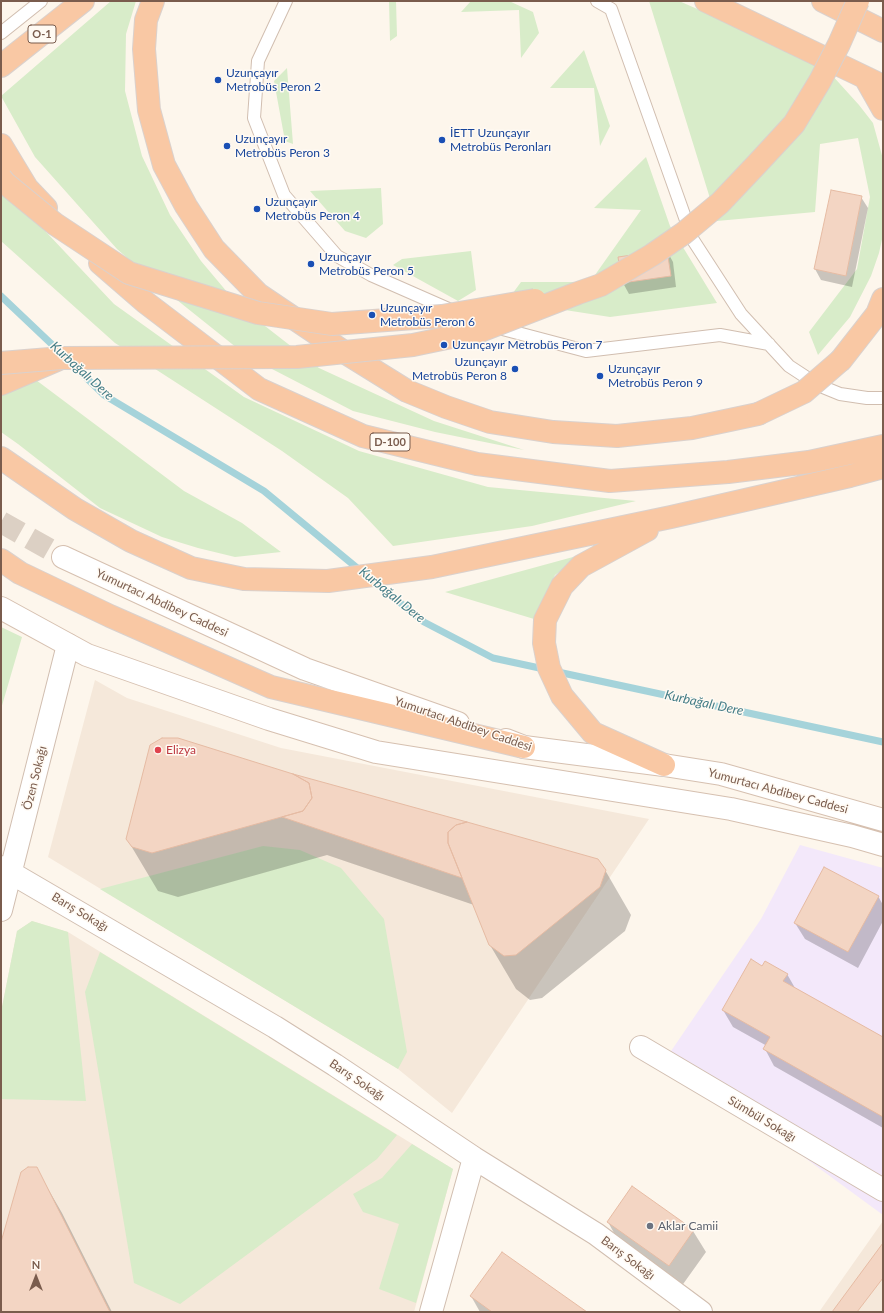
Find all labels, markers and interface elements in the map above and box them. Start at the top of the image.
road number: O-1 [28,25,56,43]
place label: Uzunçayır Metrobüs Peron 2 [226,66,321,94]
marker: Uzunçayır Metrobüs Peron 2 [213,75,223,85]
place label: İETT Uzunçayır Metrobüs Peronları [450,126,551,154]
place label: Uzunçayır Metrobüs Peron 3 [235,132,330,160]
marker: İETT Uzunçayır Metrobüs Peronları [437,135,447,145]
marker: Uzunçayır Metrobüs Peron 3 [222,141,232,151]
place label: Uzunçayır Metrobüs Peron 4 [265,195,360,223]
marker: Uzunçayır Metrobüs Peron 4 [252,204,262,214]
place label: Uzunçayır Metrobüs Peron 5 [319,250,414,278]
marker: Uzunçayır Metrobüs Peron 5 [306,259,316,269]
place label: Uzunçayır Metrobüs Peron 6 [380,301,475,329]
marker: Uzunçayır Metrobüs Peron 6 [367,310,377,320]
water label: Kurbağalı Dere [47,338,117,404]
place label: Uzunçayır Metrobüs Peron 7 [452,338,603,352]
marker: Uzunçayır Metrobüs Peron 7 [439,340,449,350]
place label: Uzunçayır Metrobüs Peron 8 [412,355,507,383]
place label: Uzunçayır Metrobüs Peron 9 [608,362,703,390]
marker: Uzunçayır Metrobüs Peron 8 [510,364,520,374]
marker: Uzunçayır Metrobüs Peron 9 [595,371,605,381]
road number: D-100 [370,433,410,451]
water label: Kurbağalı Dere [356,564,428,626]
street label: Yumurtacı Abdibey Caddesi [93,566,231,640]
water label: Kurbağalı Dere [663,687,745,719]
street label: Yumurtacı Abdibey Caddesi [392,694,534,754]
place label: Elizya [166,743,196,757]
street label: Özen Sokağı [20,745,50,811]
marker: Elizya [153,745,163,755]
street label: Yumurtacı Abdibey Caddesi [706,765,850,817]
street label: Barış Sokağı [49,889,111,935]
street label: Barış Sokağı [327,1056,387,1104]
street label: Sümbül Sokağı [725,1093,799,1145]
place label: Aklar Camii [658,1219,718,1233]
marker: Aklar Camii [645,1221,655,1231]
street label: Barış Sokağı [598,1233,658,1283]
north arrow [16,1257,56,1297]
text: N [32,1258,40,1271]

